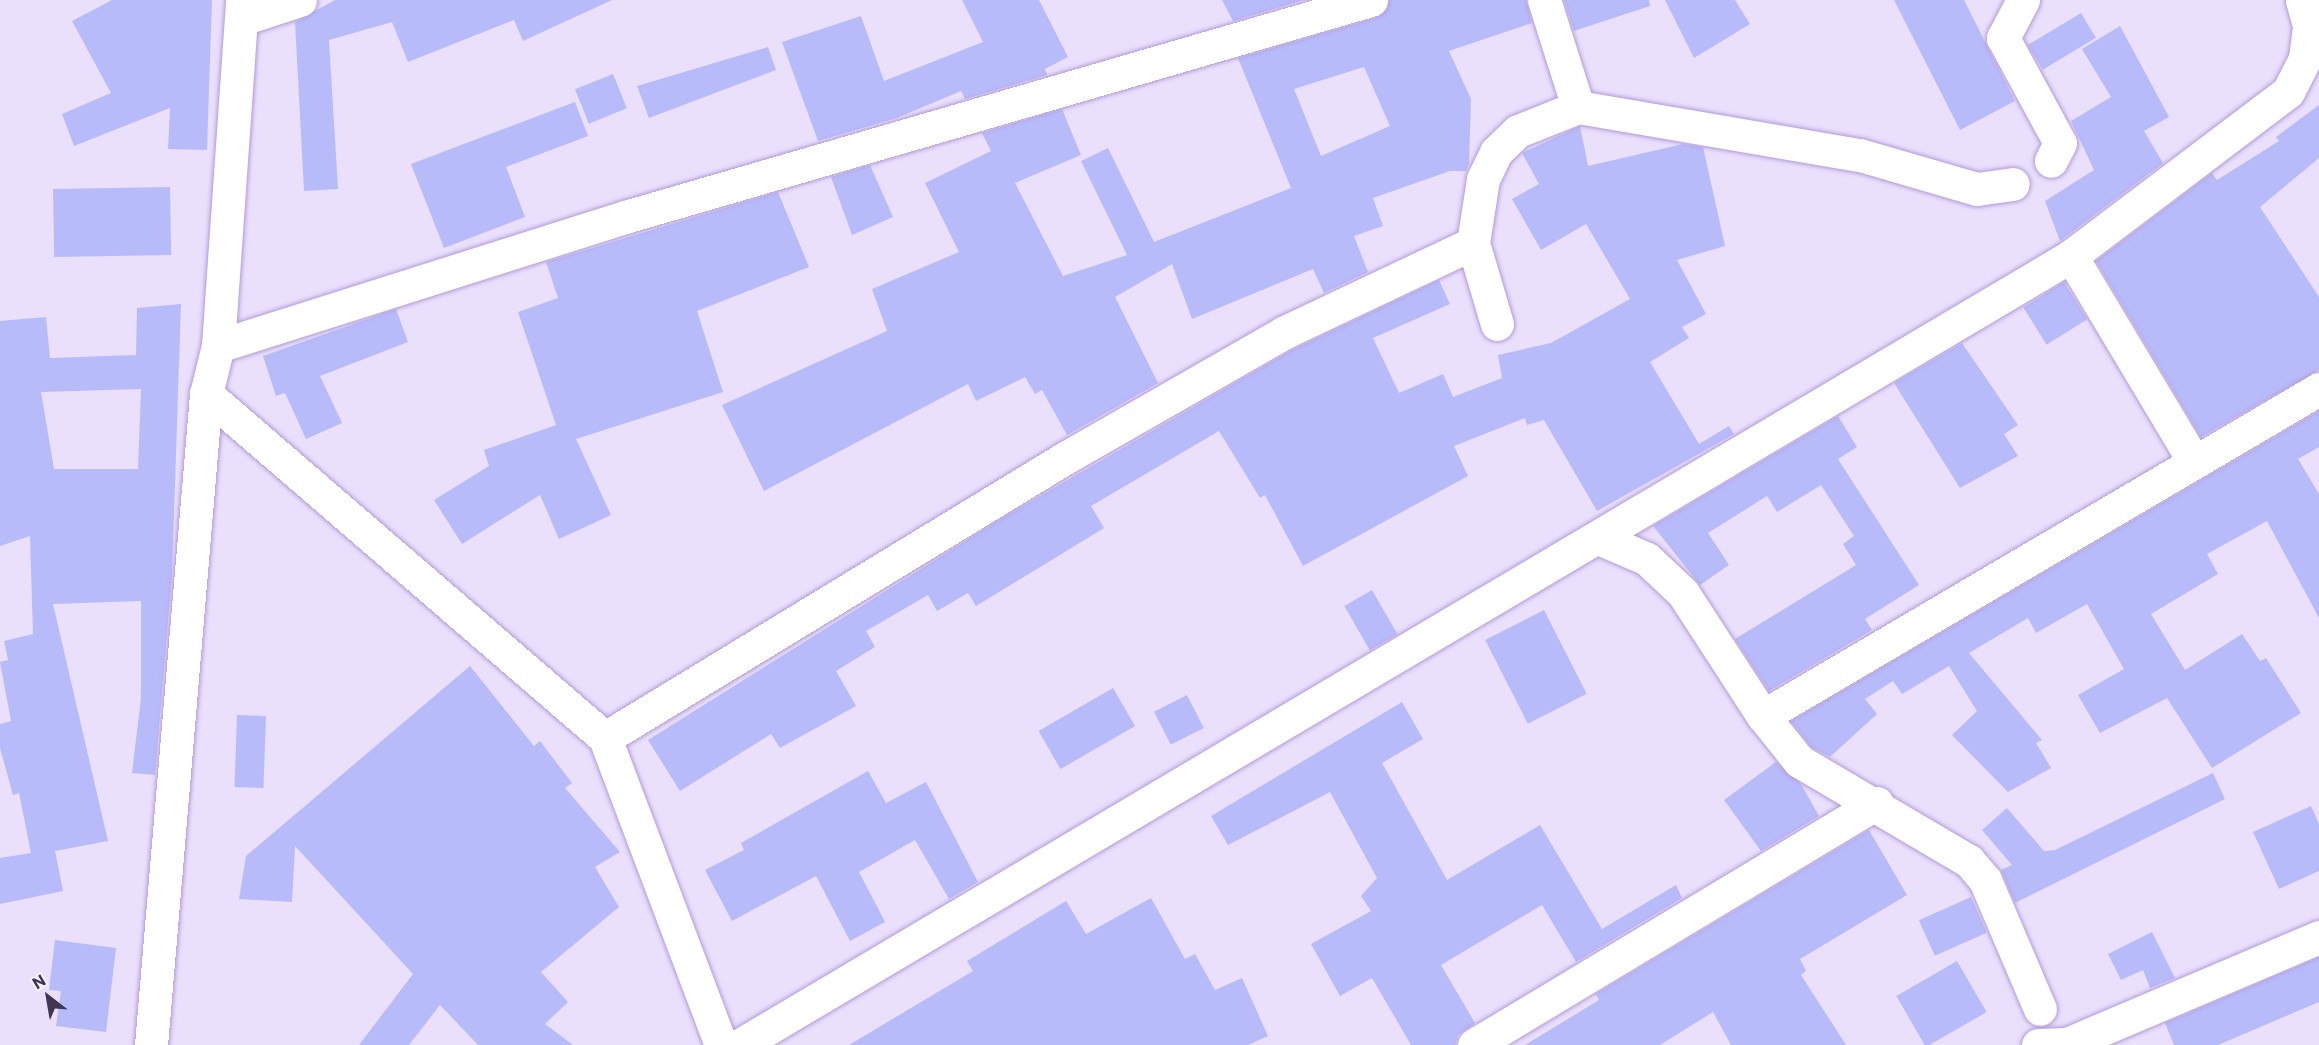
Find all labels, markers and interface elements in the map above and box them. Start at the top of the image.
north arrow [18,967,78,1027]
text: N [28,970,49,992]

